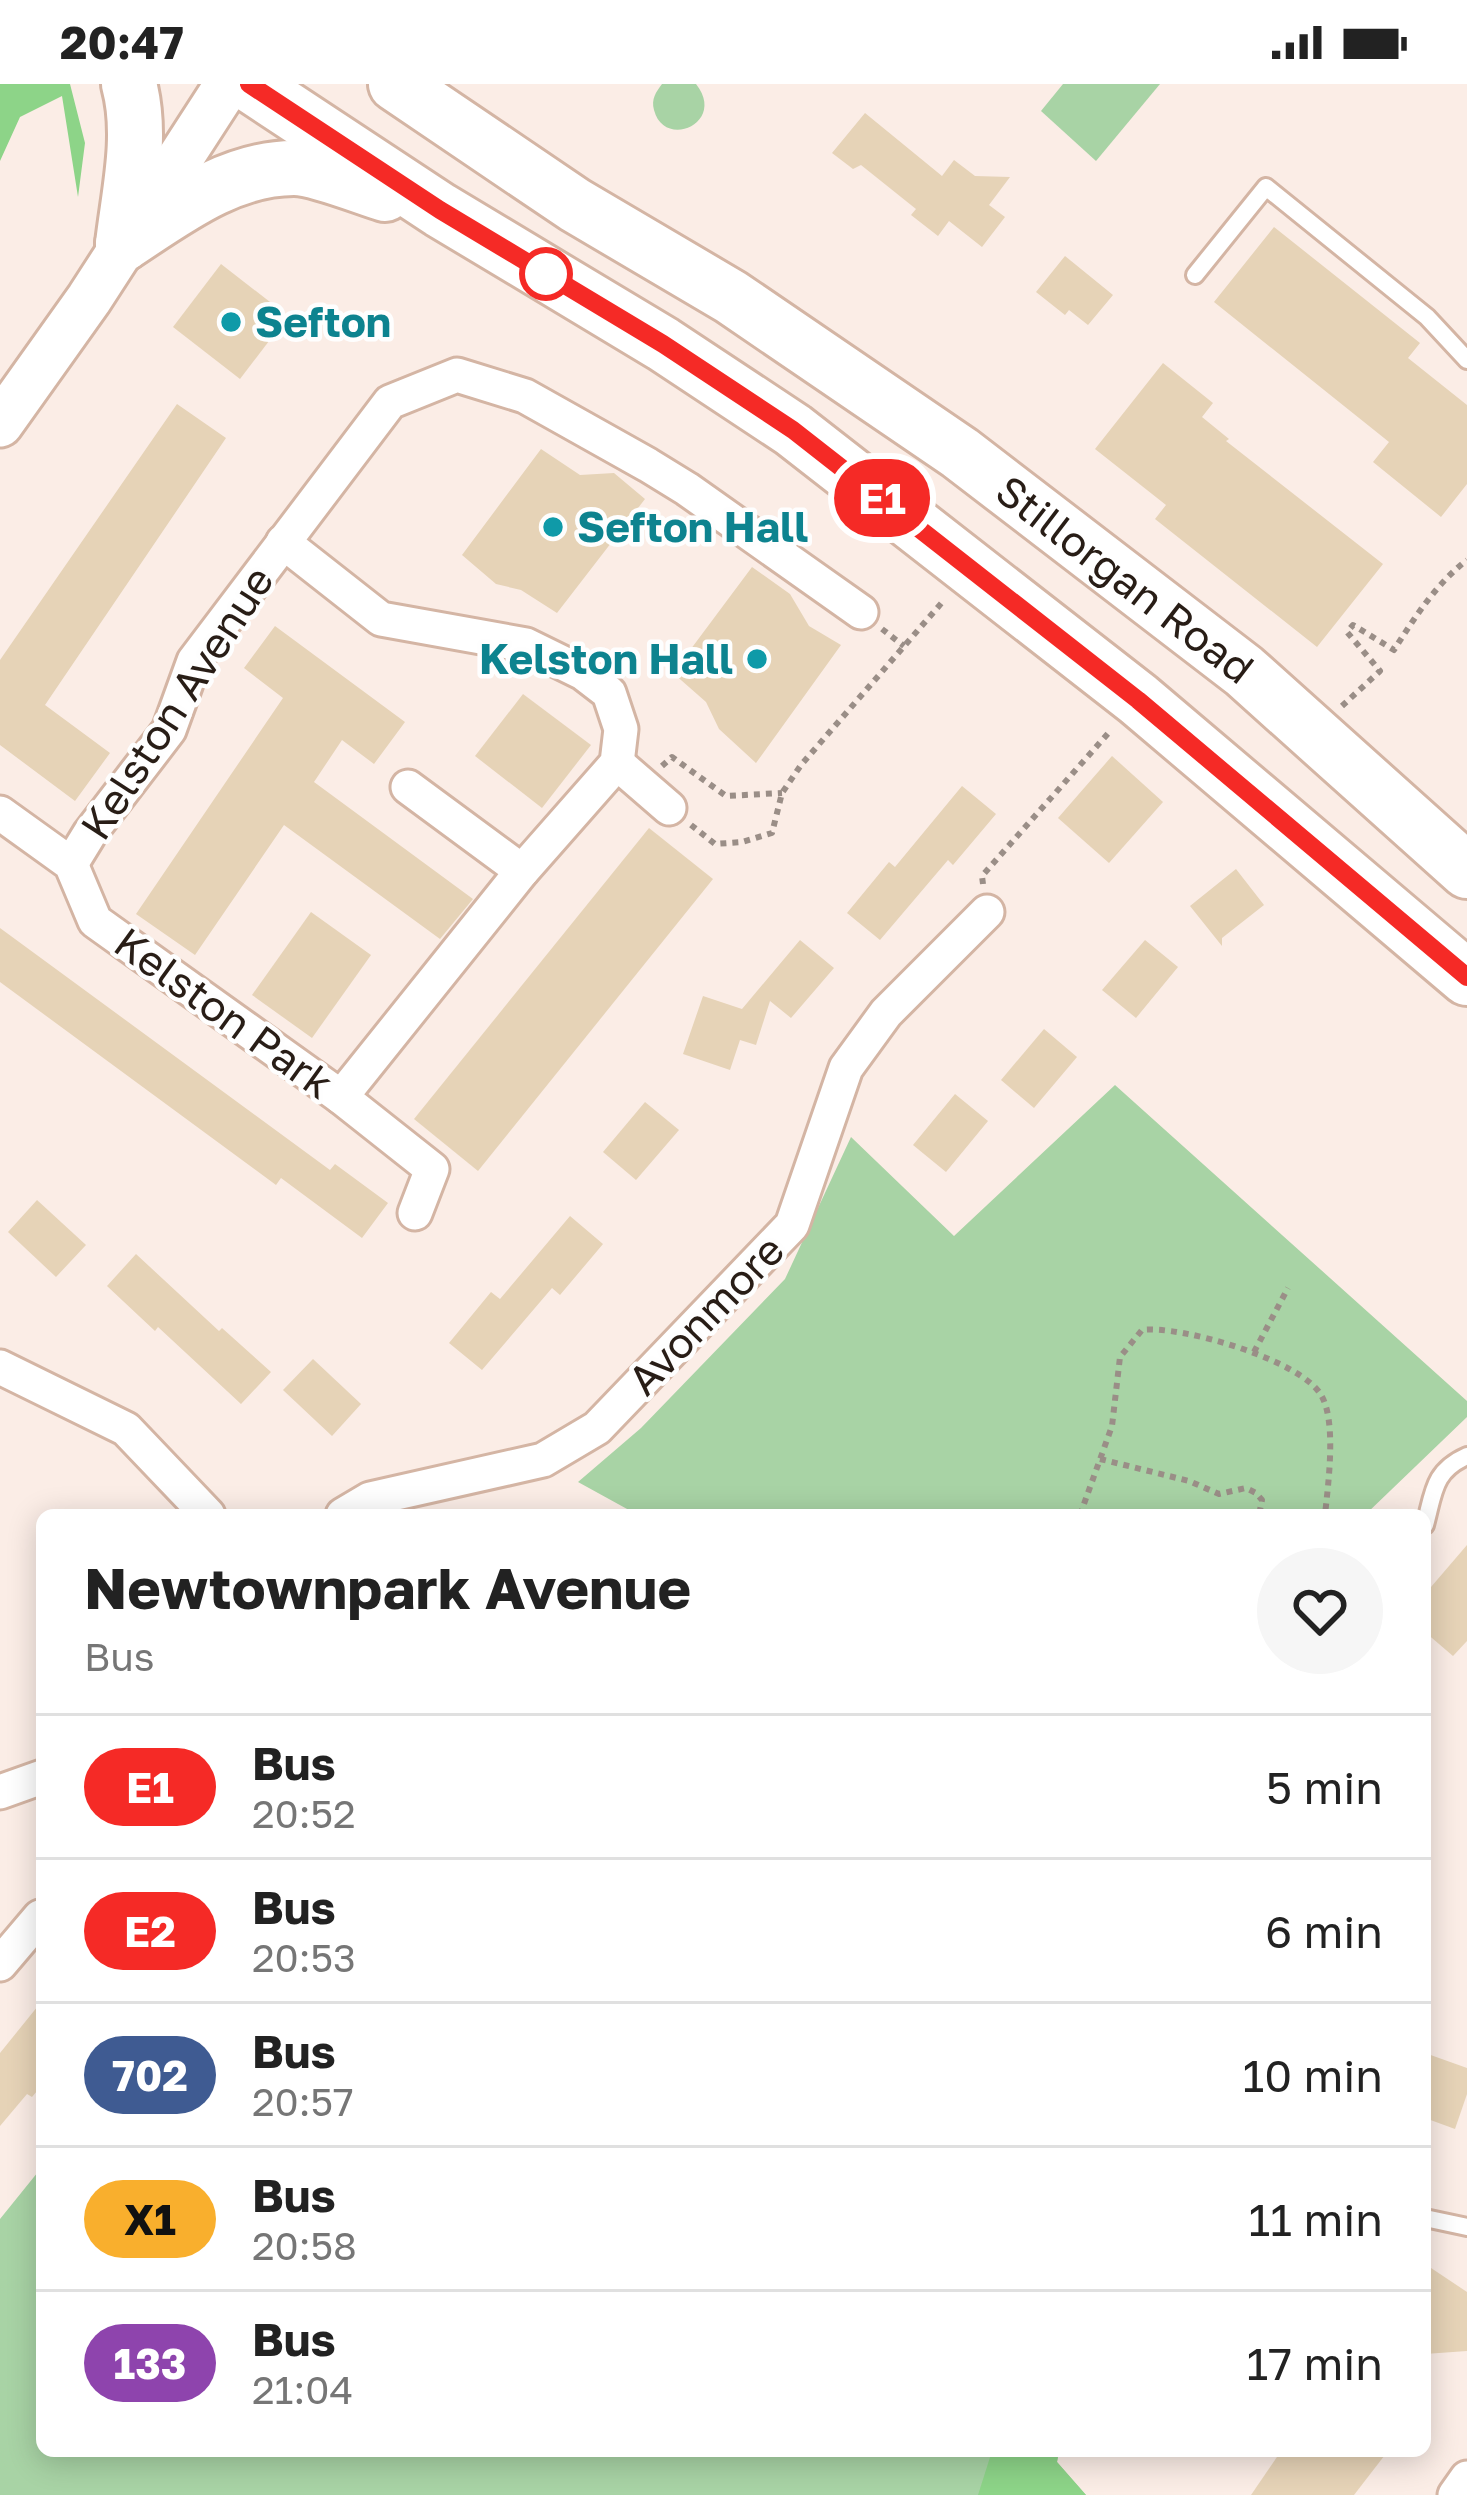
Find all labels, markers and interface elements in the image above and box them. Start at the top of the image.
text: 20:47 [60,15,184,69]
unlabelled marker [521,249,571,299]
place label: Sefton [255,296,391,346]
marker: Sefton [218,309,244,335]
line badge: E1 [828,459,936,537]
street label: Stillorgan Road [987,464,1264,693]
text: E1 [858,473,906,523]
place label: Sefton Hall [577,501,808,551]
marker: Sefton Hall [540,514,566,540]
street label: Kelston Avenue [69,557,283,848]
place label: Kelston Hall [479,633,733,683]
marker: Kelston Hall [744,646,770,672]
street label: Kelston Park [106,916,343,1108]
street label: Avonmore [617,1224,793,1404]
button: heart [1257,1548,1383,1674]
text: Newtownpark Avenue [84,1553,691,1622]
text: Bus [84,1633,154,1680]
text: Bus [252,1736,336,1790]
text: 5 min [1266,1760,1383,1814]
text: E1 [126,1762,174,1812]
text: 20:52 [252,1790,356,1837]
text: Bus [252,1880,336,1934]
text: 6 min [1265,1904,1383,1958]
text: E2 [124,1906,176,1956]
text: 20:53 [252,1934,356,1981]
text: Bus [252,2024,336,2078]
text: 10 min [1242,2048,1383,2102]
text: 702 [112,2050,188,2100]
text: 20:57 [252,2078,354,2125]
text: Bus [252,2168,336,2222]
text: 11 min [1249,2192,1383,2246]
text: X1 [124,2194,176,2244]
text: 20:58 [252,2222,357,2269]
text: Bus [252,2312,336,2366]
text: 17 min [1247,2336,1383,2390]
text: 133 [114,2338,186,2388]
text: 21:04 [252,2366,353,2413]

